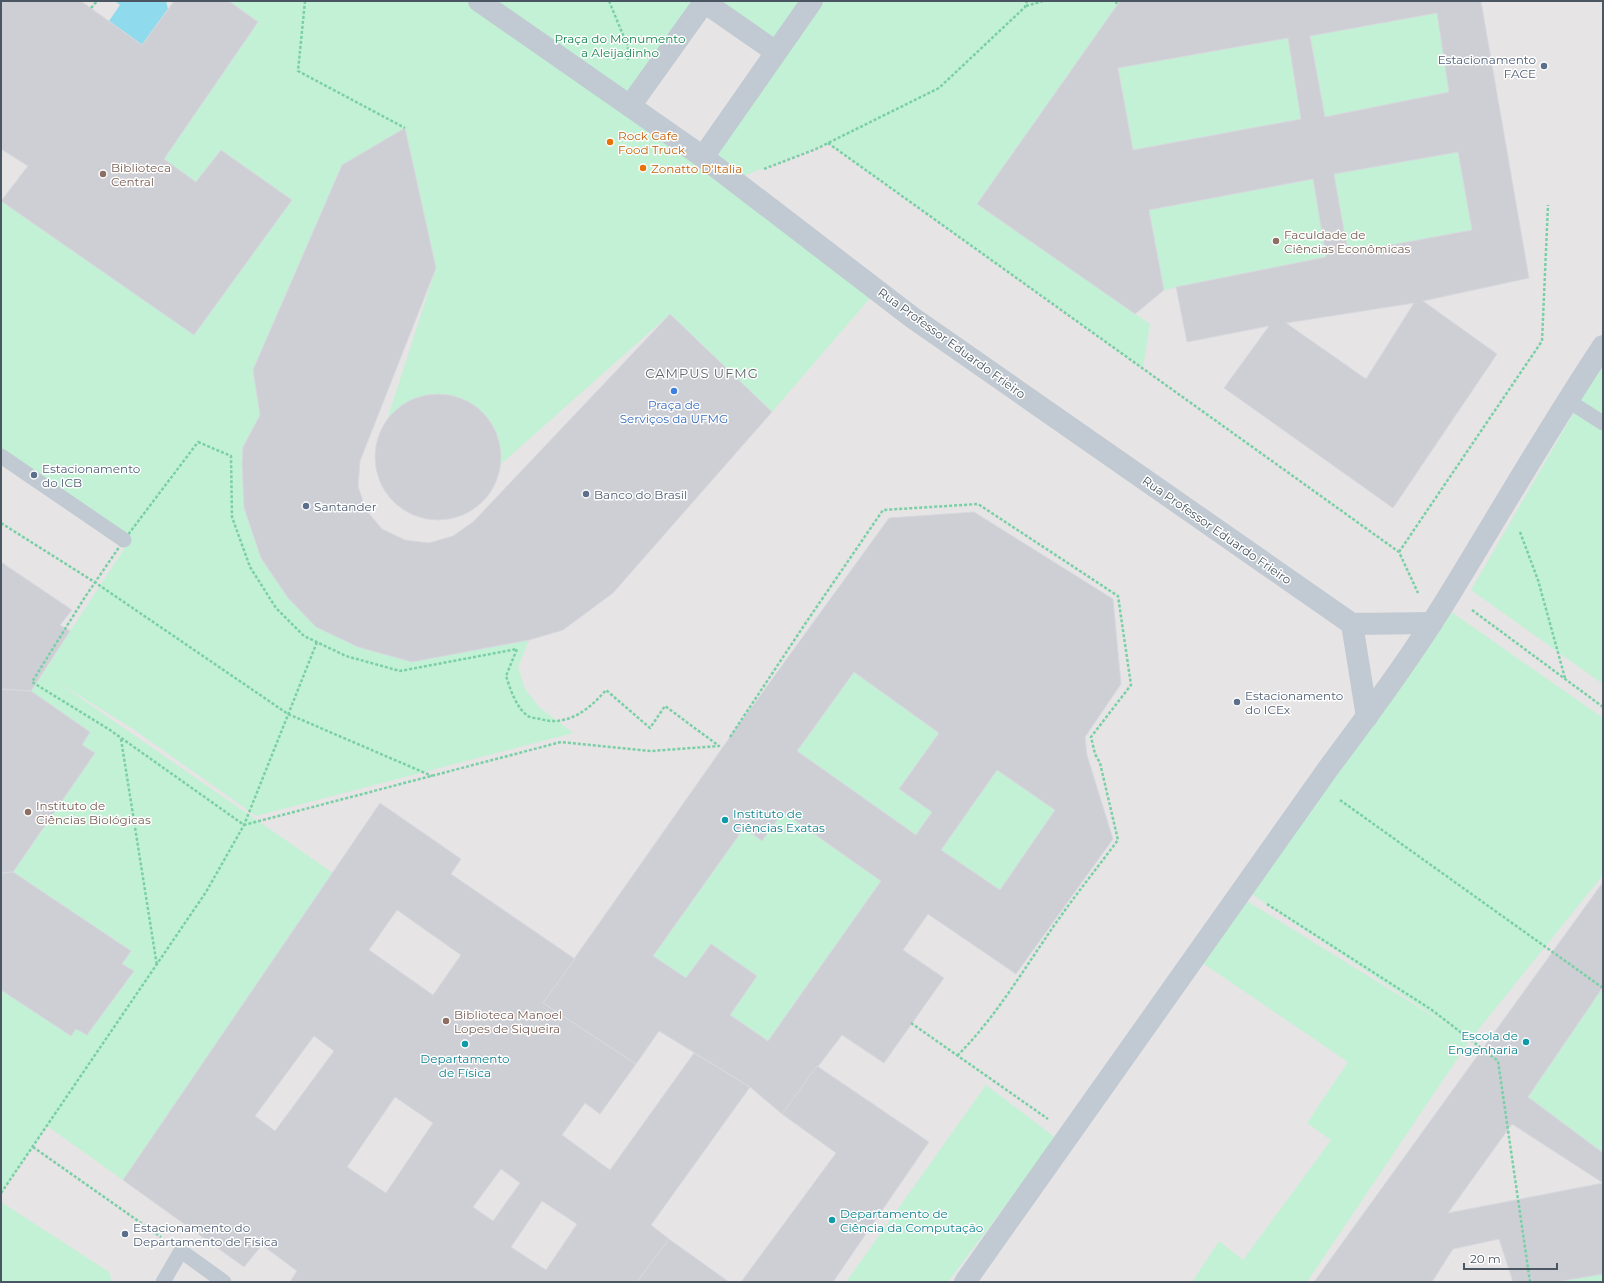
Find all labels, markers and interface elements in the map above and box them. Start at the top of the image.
park label: Praça do Monumento a Aleijadinho [555,31,685,60]
place label: Estacionamento FACE [1438,52,1536,81]
marker: Estacionamento FACE [1539,61,1549,71]
place label: Rock Cafe Food Truck [618,128,686,157]
marker: Rock Cafe Food Truck [605,137,615,147]
place label: Biblioteca Central [111,160,171,189]
place label: Zonatto D'Italia [651,161,742,176]
marker: Zonatto D'Italia [638,163,648,173]
marker: Biblioteca Central [98,169,108,179]
place label: Faculdade de Ciências Econômicas [1284,227,1411,256]
marker: Faculdade de Ciências Econômicas [1271,236,1281,246]
street label: Rua Professor Eduardo Frieiro [875,284,1029,402]
district label: CAMPUS UFMG [645,365,759,381]
marker: Praça de Serviços da UFMG [669,386,679,396]
place label: Praça de Serviços da UFMG [620,397,728,426]
place label: Estacionamento do ICB [42,461,140,490]
marker: Estacionamento do ICB [29,470,39,480]
street label: Rua Professor Eduardo Frieiro [1140,473,1294,587]
place label: Banco do Brasil [594,487,687,502]
marker: Banco do Brasil [581,489,591,499]
place label: Santander [314,499,377,514]
marker: Santander [301,501,311,511]
place label: Estacionamento do ICEx [1245,688,1343,717]
marker: Estacionamento do ICEx [1232,697,1242,707]
place label: Instituto de Ciências Biológicas [36,798,151,827]
place label: Instituto de Ciências Exatas [733,806,825,835]
marker: Instituto de Ciências Biológicas [23,807,33,817]
marker: Instituto de Ciências Exatas [720,815,730,825]
place label: Biblioteca Manoel Lopes de Siqueira [454,1007,562,1036]
marker: Biblioteca Manoel Lopes de Siqueira [441,1016,451,1026]
place label: Escola de Engenharia [1448,1028,1518,1057]
marker: Escola de Engenharia [1521,1037,1531,1047]
marker: Departamento de Física [460,1039,470,1049]
place label: Departamento de Física [420,1051,510,1080]
place label: Departamento de Ciência da Computação [840,1206,983,1235]
marker: Departamento de Ciência da Computação [827,1215,837,1225]
place label: Estacionamento do Departamento de Física [133,1220,278,1249]
marker: Estacionamento do Departamento de Física [120,1229,130,1239]
scale bar [1464,1245,1557,1271]
text: 20 m [1470,1251,1501,1266]

